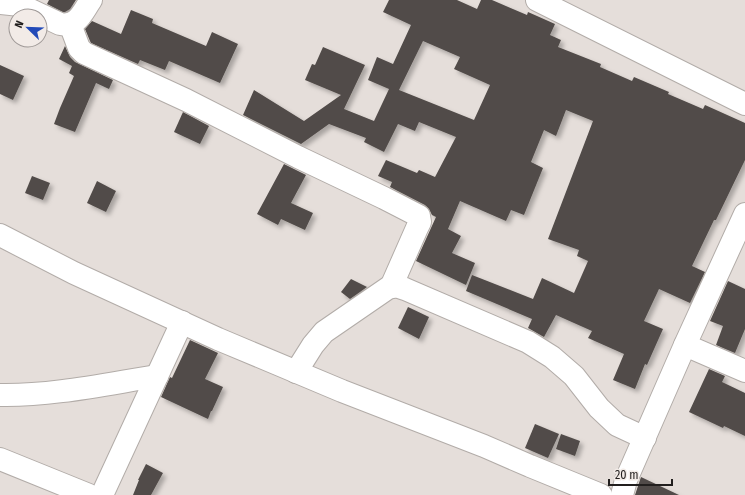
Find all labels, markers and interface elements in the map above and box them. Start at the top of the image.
north arrow [8,8,48,48]
text: N [12,19,27,30]
scale bar [609,461,672,487]
text: 20 m [615,468,639,482]

